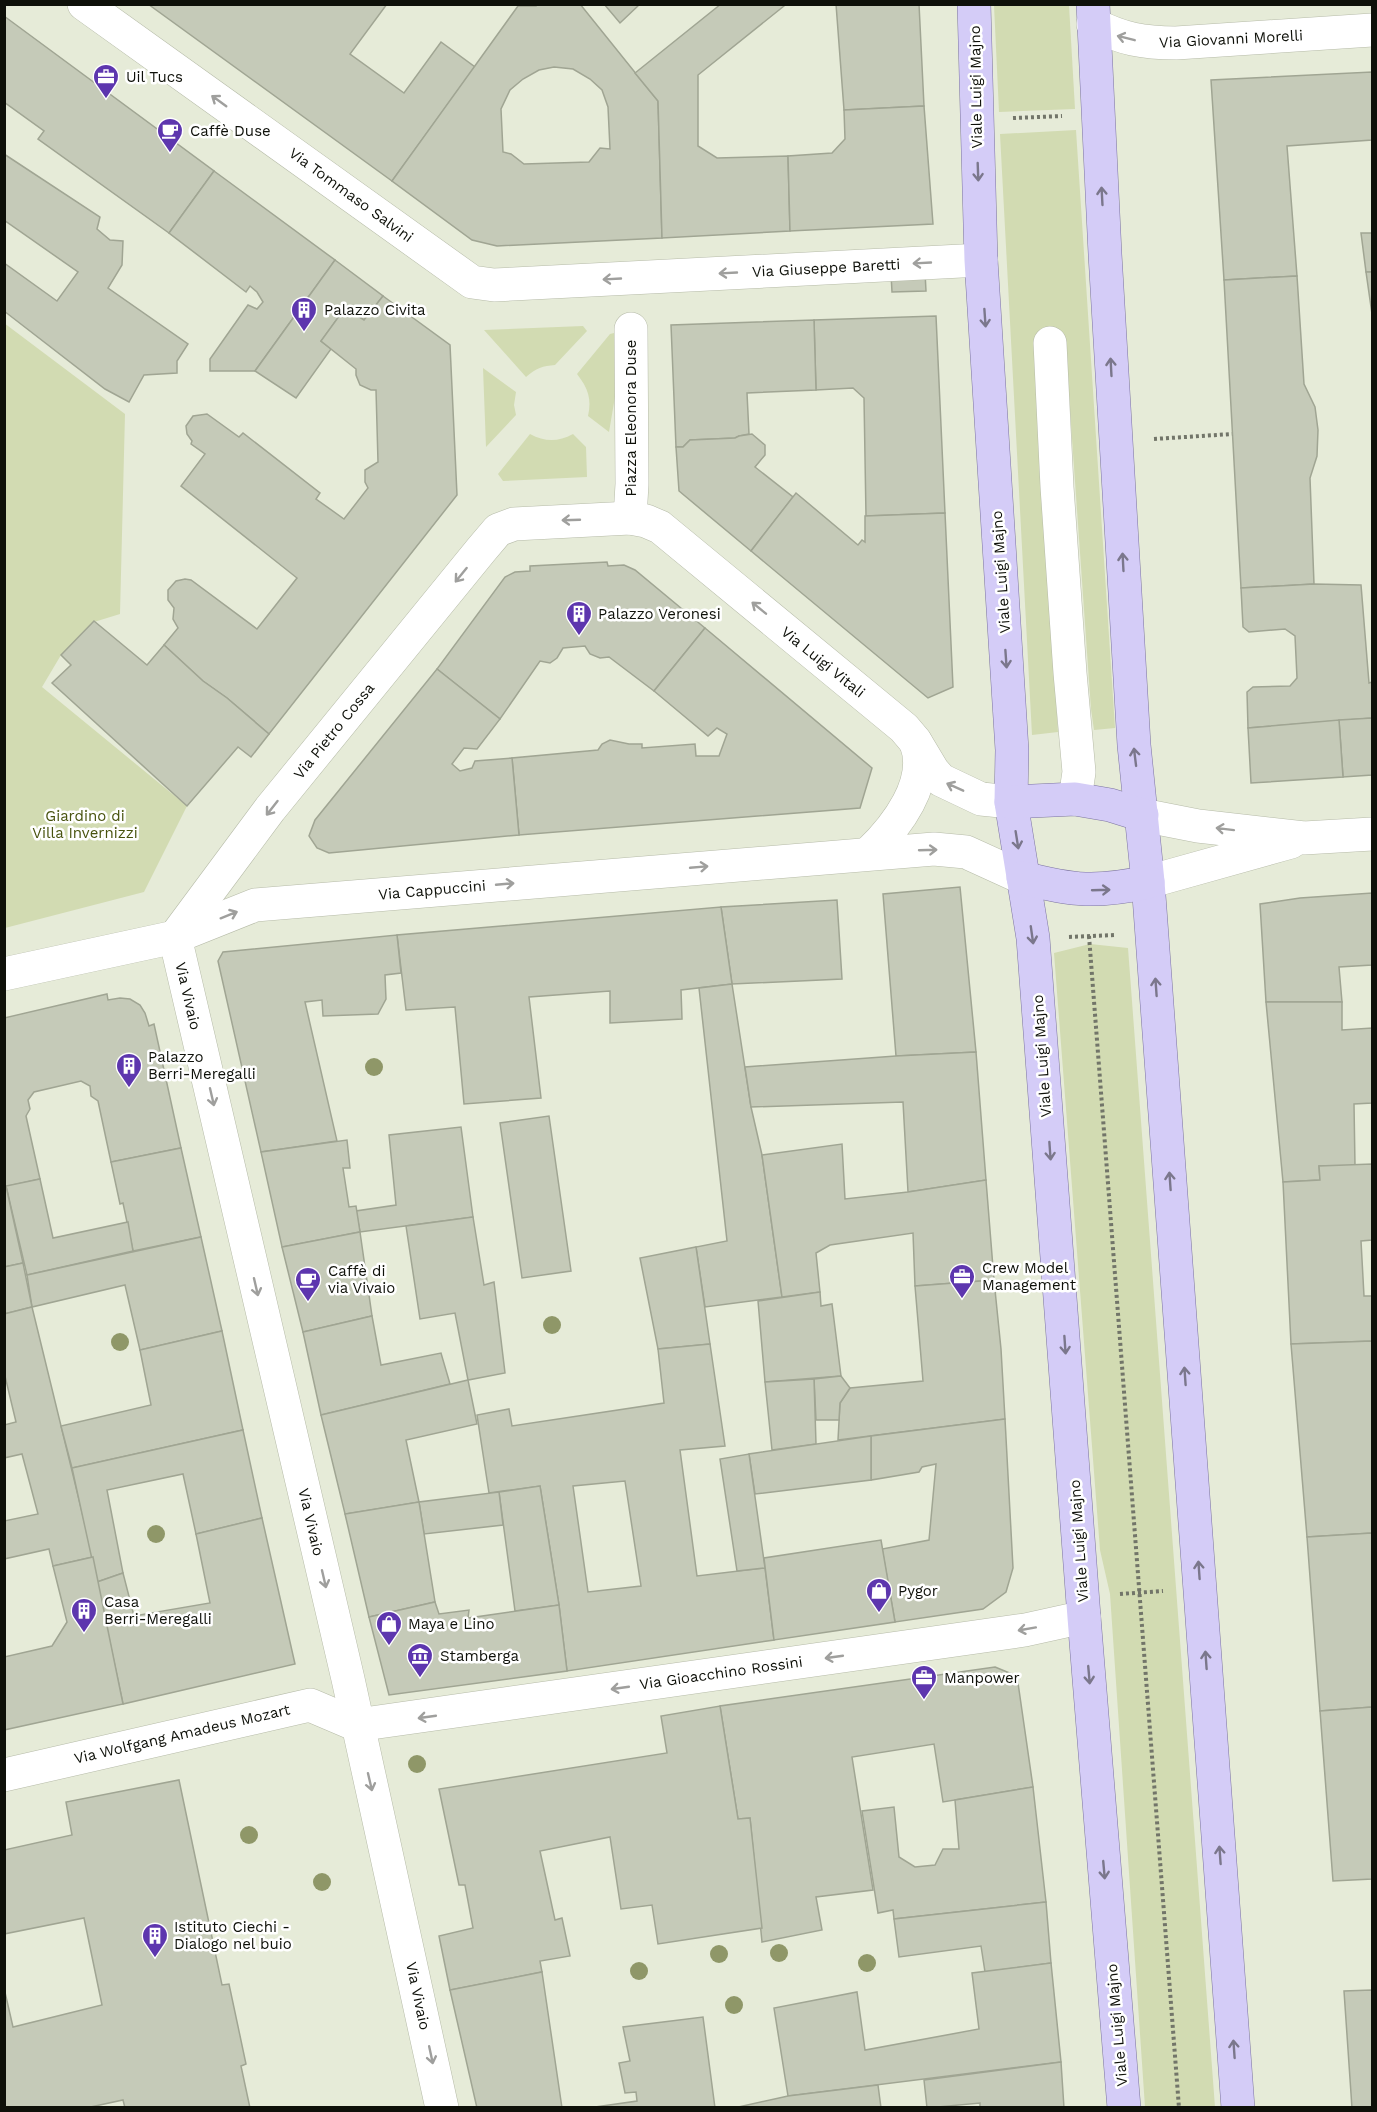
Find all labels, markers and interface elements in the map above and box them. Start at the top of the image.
street label: Viale Luigi Majno [966,25,986,149]
street label: Via Giovanni Morelli [1159,26,1303,52]
one-way arrow [1117,32,1136,44]
office icon: Uil Tucs [91,62,121,100]
place label: Uil Tucs [126,68,183,86]
one-way arrow [212,95,228,107]
cafe icon: Caffè Duse [155,116,185,154]
place label: Caffè Duse [190,122,271,140]
street label: Via Tommaso Salvini [285,144,417,246]
one-way arrow [973,161,984,181]
one-way arrow [1096,187,1107,206]
street label: Via Giuseppe Baretti [751,255,901,281]
one-way arrow [913,258,933,269]
one-way arrow [718,268,738,279]
one-way arrow [603,274,623,285]
building icon: Palazzo Civita [289,295,319,333]
place label: Palazzo Civita [324,301,426,319]
one-way arrow [979,308,990,328]
street label: Piazza Eleonora Duse [622,340,640,496]
one-way arrow [1106,358,1117,378]
street label: Viale Luigi Majno [988,510,1014,634]
one-way arrow [562,515,582,526]
one-way arrow [1117,552,1128,572]
one-way arrow [455,567,468,583]
building icon: Palazzo Veronesi [564,599,594,637]
one-way arrow [751,602,767,615]
place label: Palazzo Veronesi [598,605,721,623]
street label: Via Luigi Vitali [777,623,869,701]
one-way arrow [1001,649,1012,669]
street label: Via Pietro Cossa [290,679,379,783]
one-way arrow [1130,747,1141,767]
one-way arrow [947,781,965,793]
one-way arrow [265,799,278,815]
park label: Giardino di Villa Invernizzi [32,807,138,842]
one-way arrow [1216,823,1236,834]
one-way arrow [1012,829,1023,849]
one-way arrow [917,844,937,856]
one-way arrow [689,862,709,873]
street label: Via Cappuccini [377,876,487,904]
one-way arrow [495,878,515,889]
one-way arrow [1090,884,1110,895]
one-way arrow [219,909,238,920]
one-way arrow [1027,925,1038,945]
street label: Via Vivaio [171,960,205,1032]
one-way arrow [1150,977,1161,997]
street label: Viale Luigi Majno [1029,994,1055,1118]
place label: Palazzo Berri-Meregalli [148,1048,256,1083]
building icon: Palazzo Berri-Meregalli [114,1051,144,1089]
one-way arrow [206,1087,218,1106]
one-way arrow [1044,1140,1055,1160]
one-way arrow [1164,1172,1175,1192]
place label: Crew Model Management [982,1259,1077,1294]
place label: Caffè di via Vivaio [328,1262,395,1297]
office icon: Crew Model Management [947,1262,977,1300]
cafe icon: Caffè di via Vivaio [293,1265,323,1303]
one-way arrow [251,1276,262,1296]
one-way arrow [1059,1335,1070,1355]
one-way arrow [1179,1366,1190,1386]
street label: Viale Luigi Majno [1066,1479,1092,1603]
street label: Via Vivaio [294,1486,328,1558]
one-way arrow [1193,1561,1204,1580]
one-way arrow [319,1569,331,1588]
shop icon: Pygor [864,1576,894,1614]
place label: Pygor [898,1582,938,1600]
place label: Casa Berri-Meregalli [104,1593,212,1628]
building icon: Casa Berri-Meregalli [69,1596,99,1634]
shop icon: Maya e Lino [374,1609,404,1647]
place label: Maya e Lino [408,1615,495,1633]
one-way arrow [1017,1624,1037,1635]
museum icon: Stamberga [405,1641,435,1679]
place label: Stamberga [440,1647,519,1665]
one-way arrow [824,1651,844,1662]
one-way arrow [1200,1651,1211,1671]
street label: Via Gioacchino Rossini [638,1653,804,1693]
office icon: Manpower [909,1663,939,1701]
one-way arrow [1084,1665,1095,1685]
place label: Manpower [944,1669,1020,1687]
one-way arrow [611,1683,631,1694]
street label: Via Wolfgang Amadeus Mozart [72,1700,292,1768]
one-way arrow [418,1711,438,1722]
one-way arrow [365,1773,377,1792]
one-way arrow [1214,1845,1225,1865]
one-way arrow [1099,1859,1110,1879]
place label: Istituto Ciechi - Dialogo nel buio [174,1918,292,1953]
building icon: Istituto Ciechi - Dialogo nel buio [140,1921,170,1959]
street label: Via Vivaio [402,1960,434,2032]
street label: Viale Luigi Majno [1103,1963,1131,2087]
one-way arrow [1228,2040,1239,2060]
one-way arrow [426,2044,437,2064]

